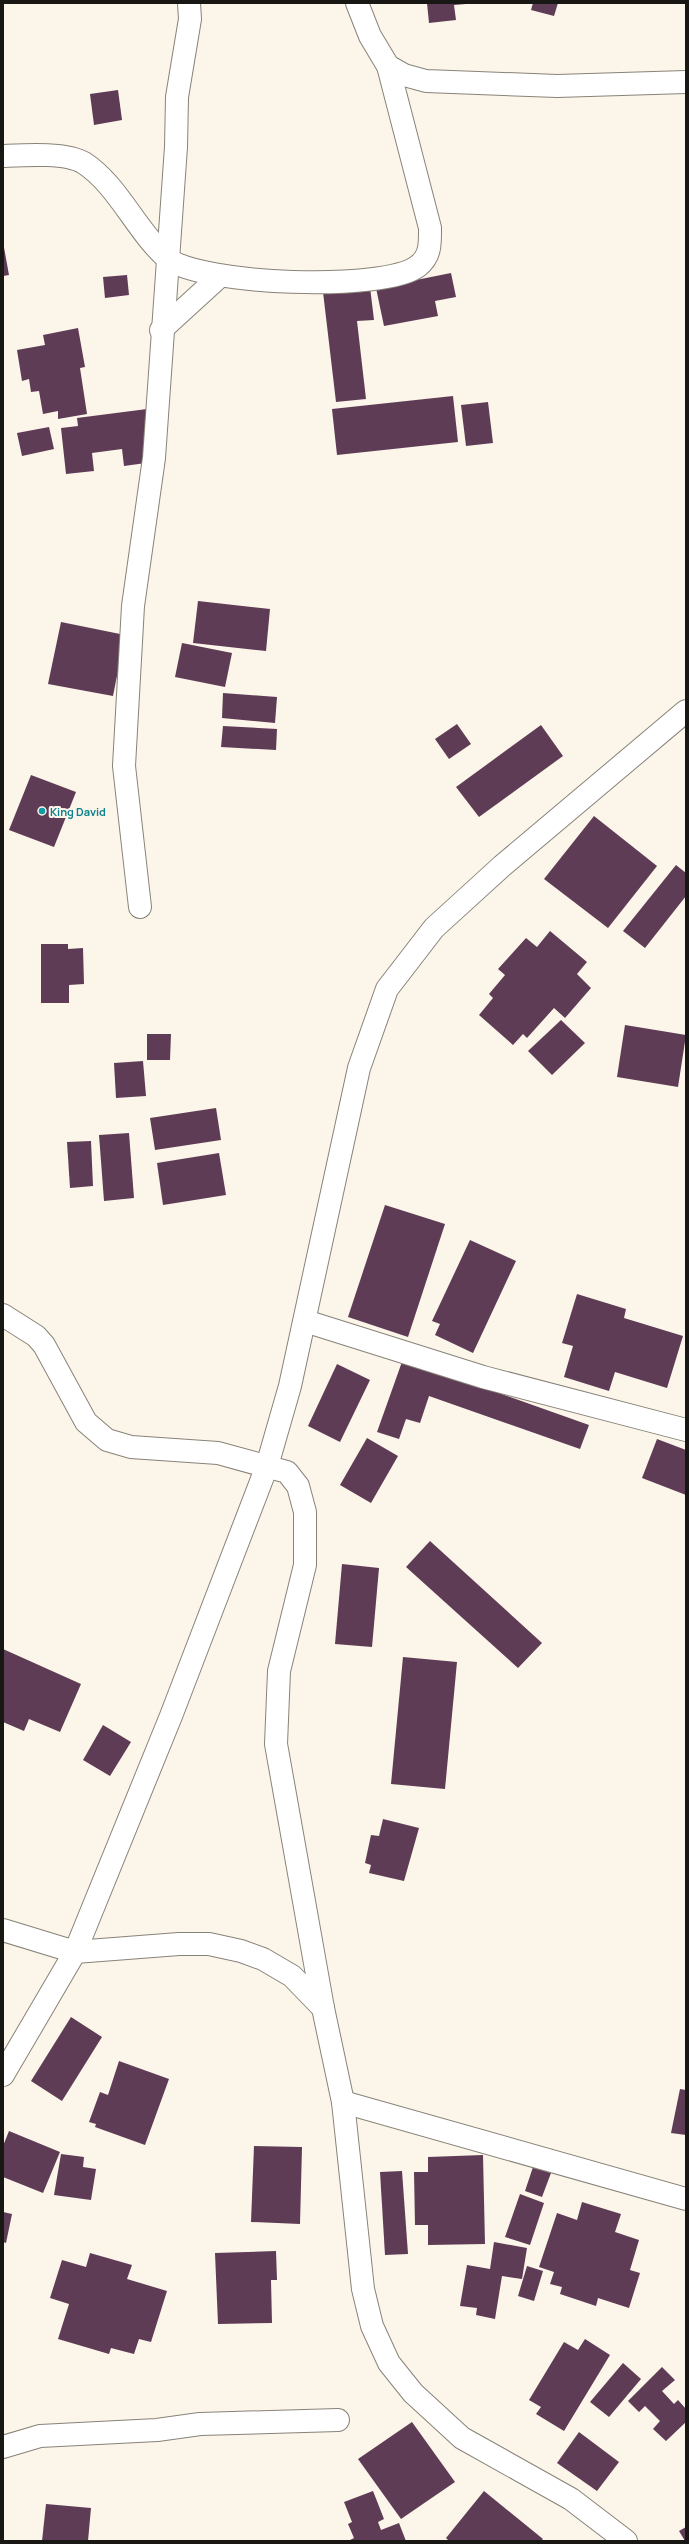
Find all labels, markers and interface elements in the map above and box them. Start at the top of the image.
place label: King David [50,804,106,819]
marker: King David [37,806,47,816]

